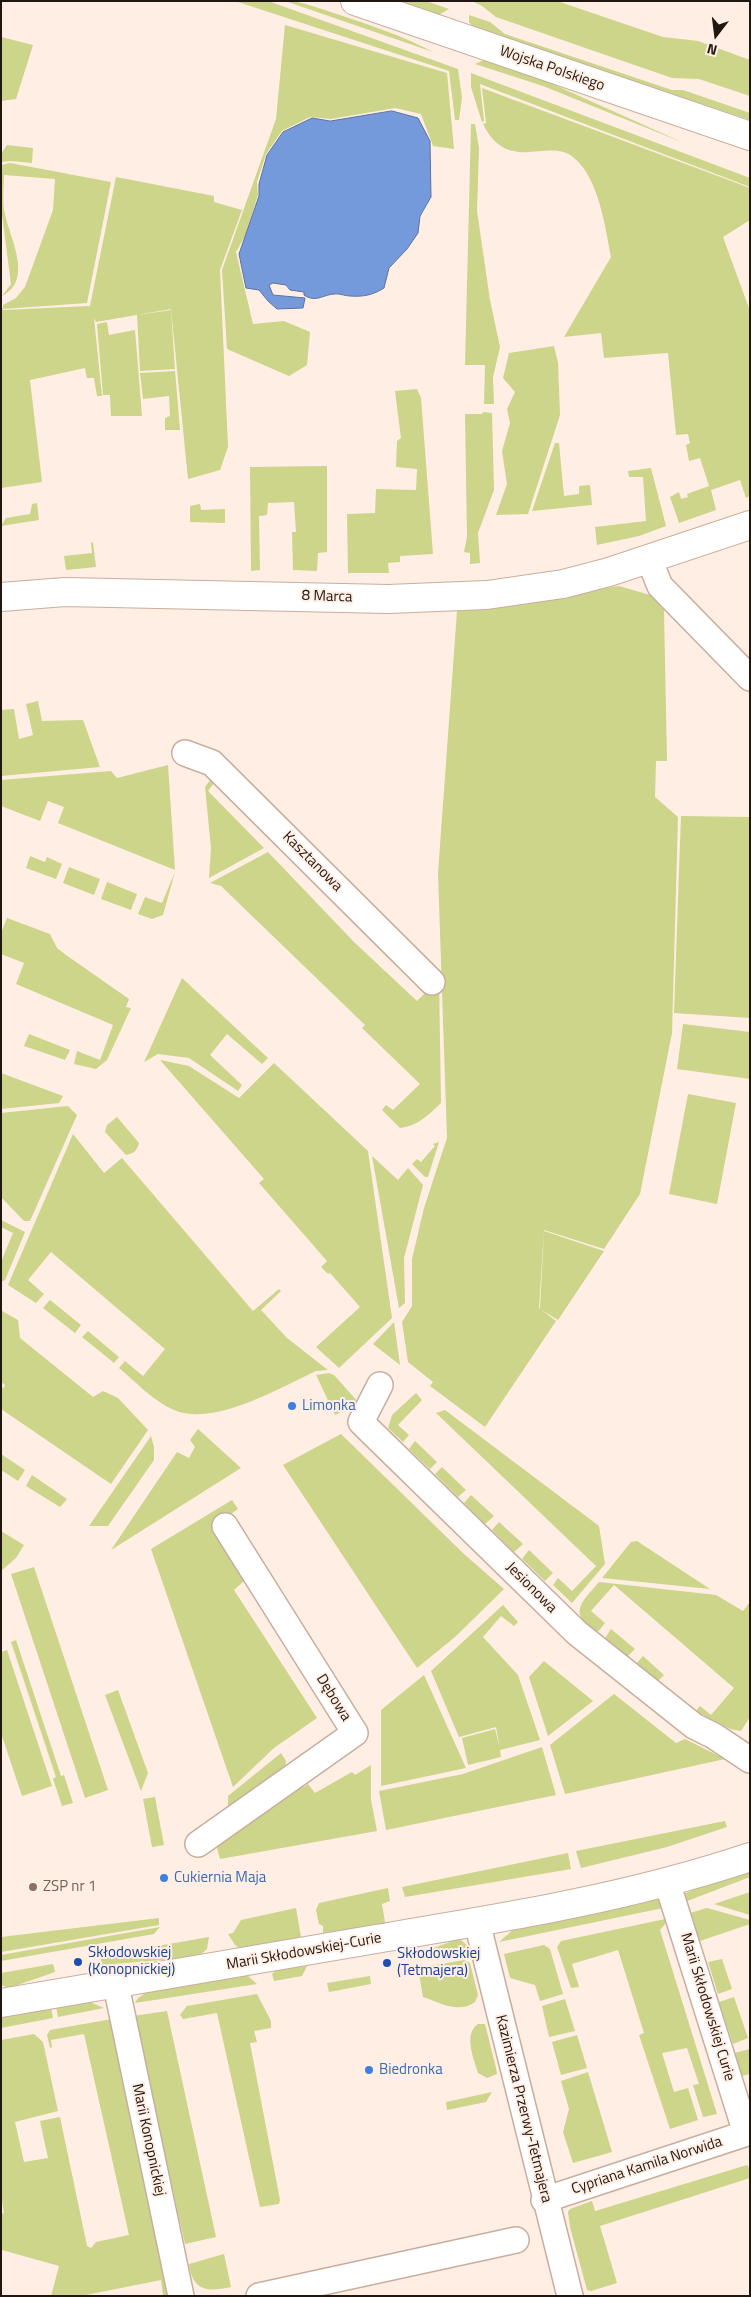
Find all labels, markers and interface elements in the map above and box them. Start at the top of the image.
north arrow [691,10,741,60]
text: N [705,39,719,61]
street label: Wojska Polskiego [497,43,607,95]
street label: 8 Marca [301,587,353,607]
street label: Kasztanowa [278,828,346,896]
place label: Limonka [302,1397,356,1415]
marker: Limonka [286,1400,298,1412]
street label: Jesionowa [502,1559,560,1617]
street label: Dębowa [312,1671,354,1725]
place label: Cukiernia Maja [174,1869,266,1887]
marker: Cukiernia Maja [158,1872,170,1884]
place label: ZSP nr 1 [43,1878,96,1896]
marker: ZSP nr 1 [27,1881,39,1893]
street label: Marii Skłodowskiej-Curie [225,1929,383,1975]
street label: Marii Skłodowskiej Curie [676,1931,738,2083]
place label: Skłodowskiej (Konopnickiej) [88,1944,175,1979]
place label: Skłodowskiej (Tetmajera) [397,1945,480,1980]
marker: Skłodowskiej (Konopnickiej) [72,1956,84,1968]
marker: Skłodowskiej (Tetmajera) [381,1957,393,1969]
street label: Kazimierza Przerwy-Tetmajera [491,2013,555,2205]
place label: Biedronka [379,2061,443,2079]
marker: Biedronka [363,2064,375,2076]
street label: Marii Konopnickiej [127,2082,169,2198]
street label: Cypriana Kamila Norwida [569,2133,725,2199]

